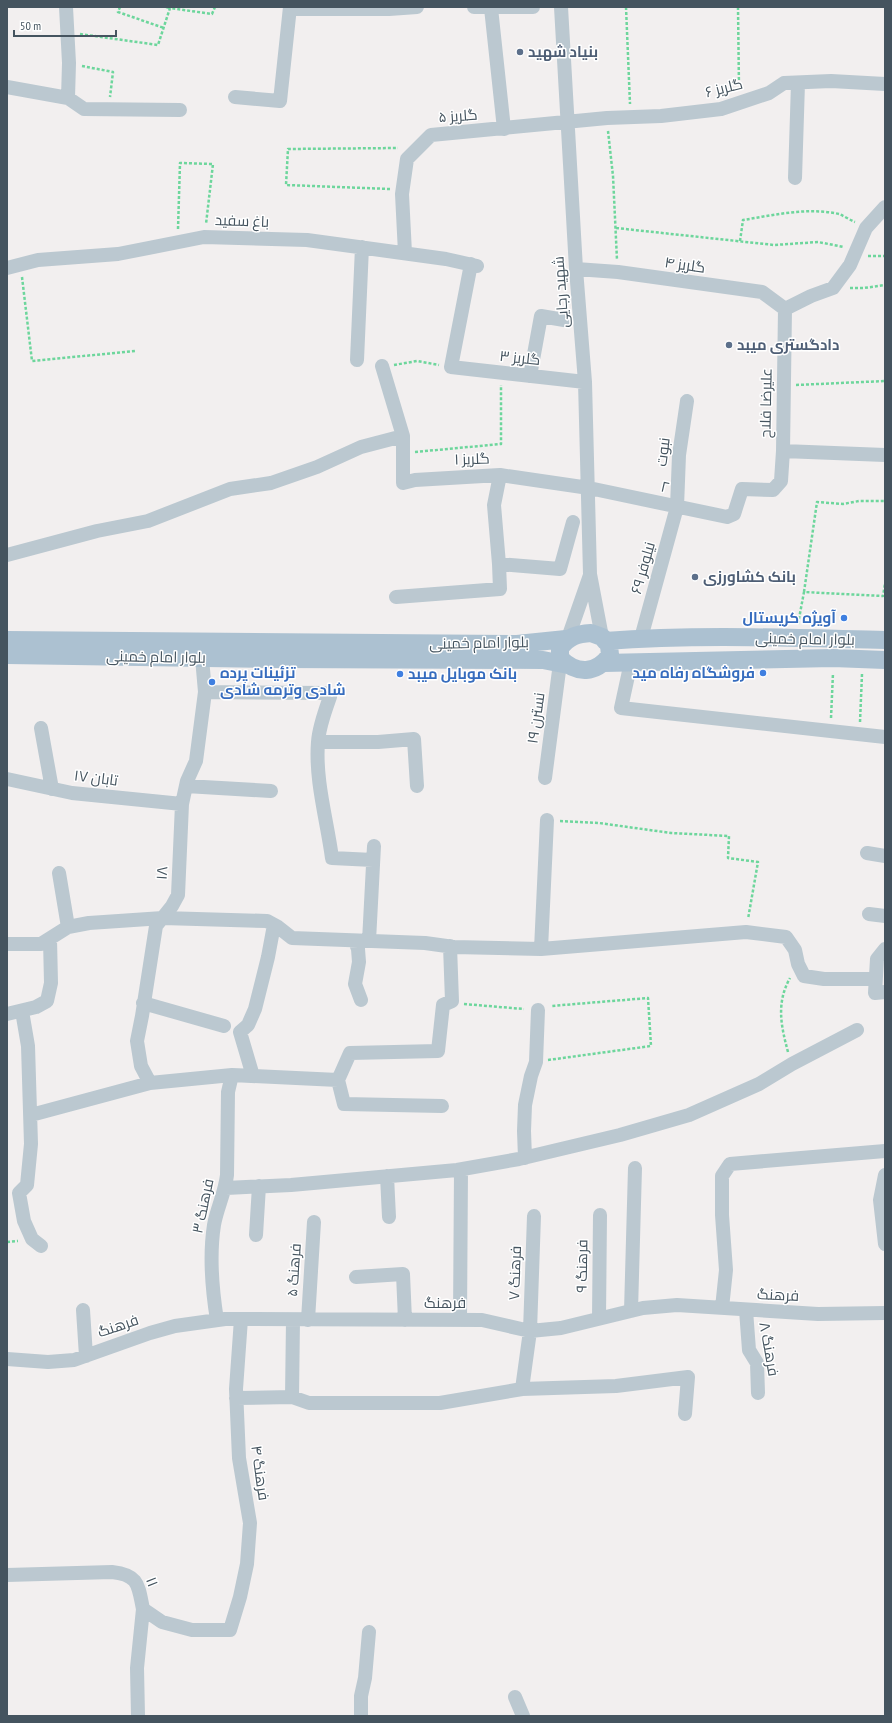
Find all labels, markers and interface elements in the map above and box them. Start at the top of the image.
scale bar [14,12,116,38]
text: 50 m [20,18,41,33]
place label: بنیاد شهید [528,42,598,61]
marker: بنیاد شهید [515,47,525,57]
street label: گلریز ۶ [703,74,745,101]
street label: گلریز ۵ [438,105,478,126]
street label: باغ سفید [214,210,269,233]
street label: گلریز ۴ [664,252,707,277]
street label: شهید رجایی [549,255,573,329]
place label: دادگستری میبد [737,335,839,354]
marker: دادگستری میبد [724,340,734,350]
street label: گلریز ۳ [499,346,541,369]
street label: علیرضا فلاح [755,368,778,438]
street label: نبوت [651,436,674,467]
street label: گلریز ۱ [454,448,490,469]
street label: ۲ [659,476,671,497]
street label: نیلوفر ۶۹ [626,540,659,596]
place label: بانک کشاورزی [703,567,796,586]
marker: بانک کشاورزی [690,572,700,582]
place label: آویژه کریستال [742,608,836,627]
marker: آویژه کریستال [839,613,849,623]
street label: بلوار امام خمینی [755,628,855,650]
street label: بلوار امام خمینی [429,632,529,654]
street label: بلوار امام خمینی [106,646,206,668]
place label: تزئینات پرده شادی وترمه شادی [220,663,346,699]
place label: فروشگاه رفاه مید [633,663,755,682]
place label: بانک موبایل میبد [408,664,517,683]
marker: فروشگاه رفاه مید [758,668,768,678]
marker: بانک موبایل میبد [395,669,405,679]
marker: تزئینات پرده شادی وترمه شادی [207,677,217,687]
street label: نسترن ۱۹ [523,691,549,745]
street label: تابان ۱۷ [73,765,119,791]
street label: ۱۸ [152,865,171,881]
street label: فرهنگ ۳ [187,1177,218,1235]
street label: فرهنگ ۹ [572,1239,591,1293]
street label: فرهنگ ۵ [282,1243,305,1297]
street label: فرهنگ ۷ [504,1245,525,1301]
street label: فرهنگ [756,1284,800,1305]
street label: فرهنگ [424,1293,466,1312]
street label: فرهنگ [95,1310,141,1341]
street label: فرهنگ ۸ [755,1320,784,1378]
street label: فرهنگ ۴ [247,1444,274,1502]
street label: ۱۱ [142,1574,163,1590]

